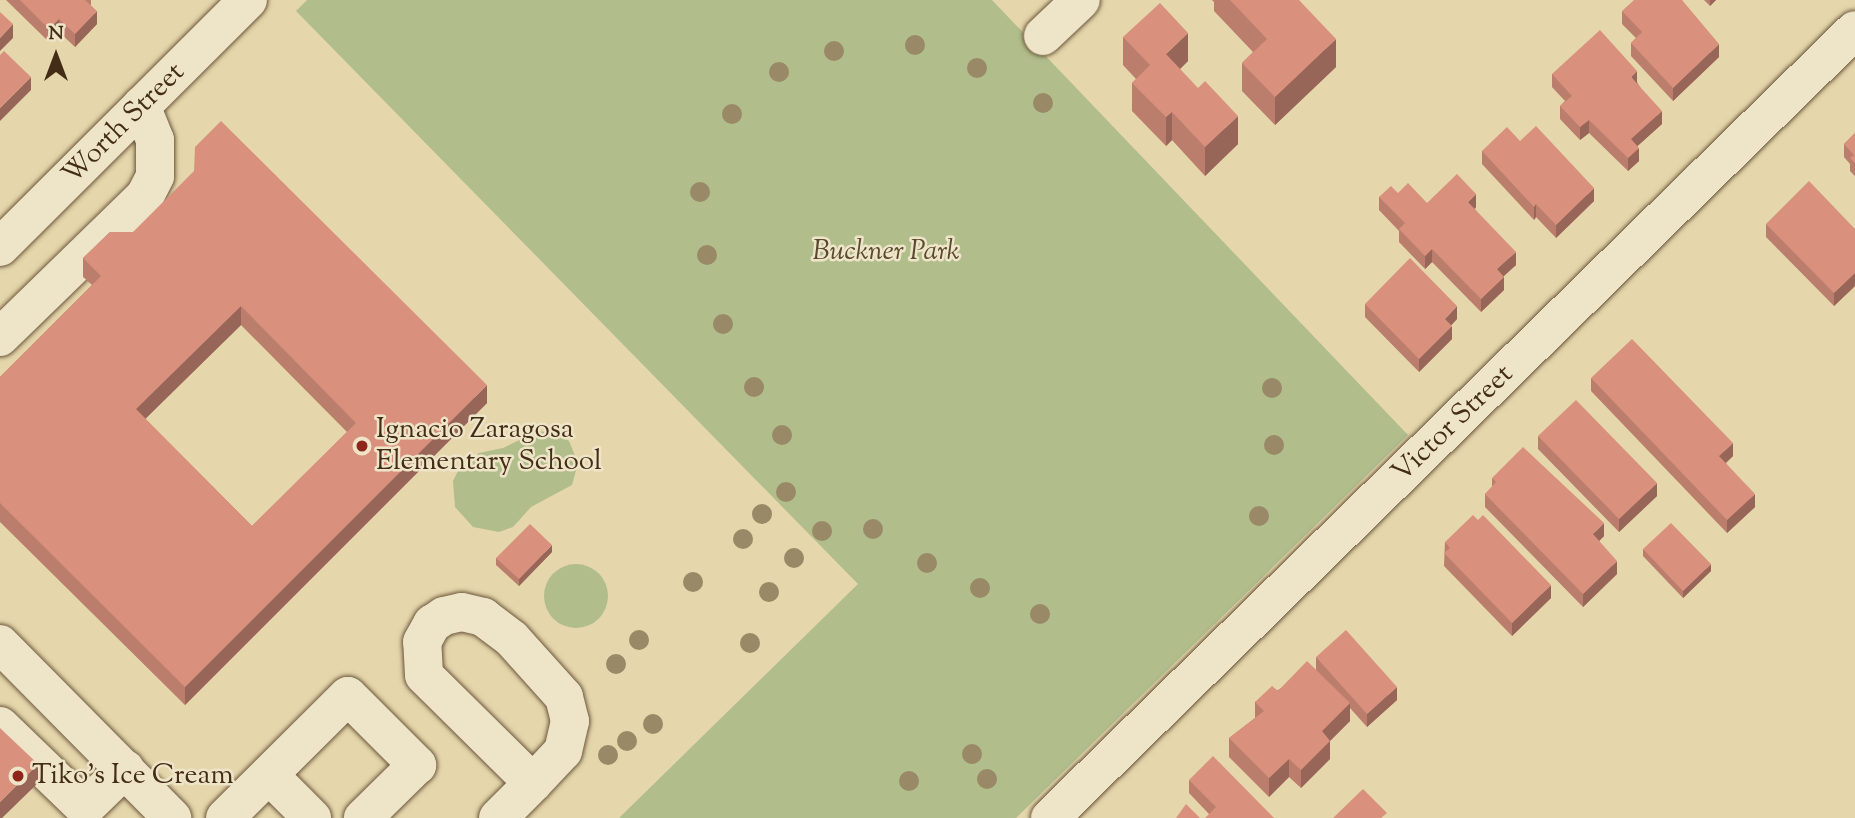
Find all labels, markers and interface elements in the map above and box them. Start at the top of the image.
north arrow [21,21,91,91]
text: N [48,21,64,48]
street label: Worth Street [56,56,192,192]
park label: Buckner Park [813,235,959,269]
street label: Victor Street [1386,358,1520,490]
place label: Ignacio Zaragosa Elementary School [376,413,602,479]
marker: Ignacio Zaragosa Elementary School [354,438,370,454]
place label: Tiko's Ice Cream [32,759,234,793]
marker: Tiko's Ice Cream [10,768,26,784]

